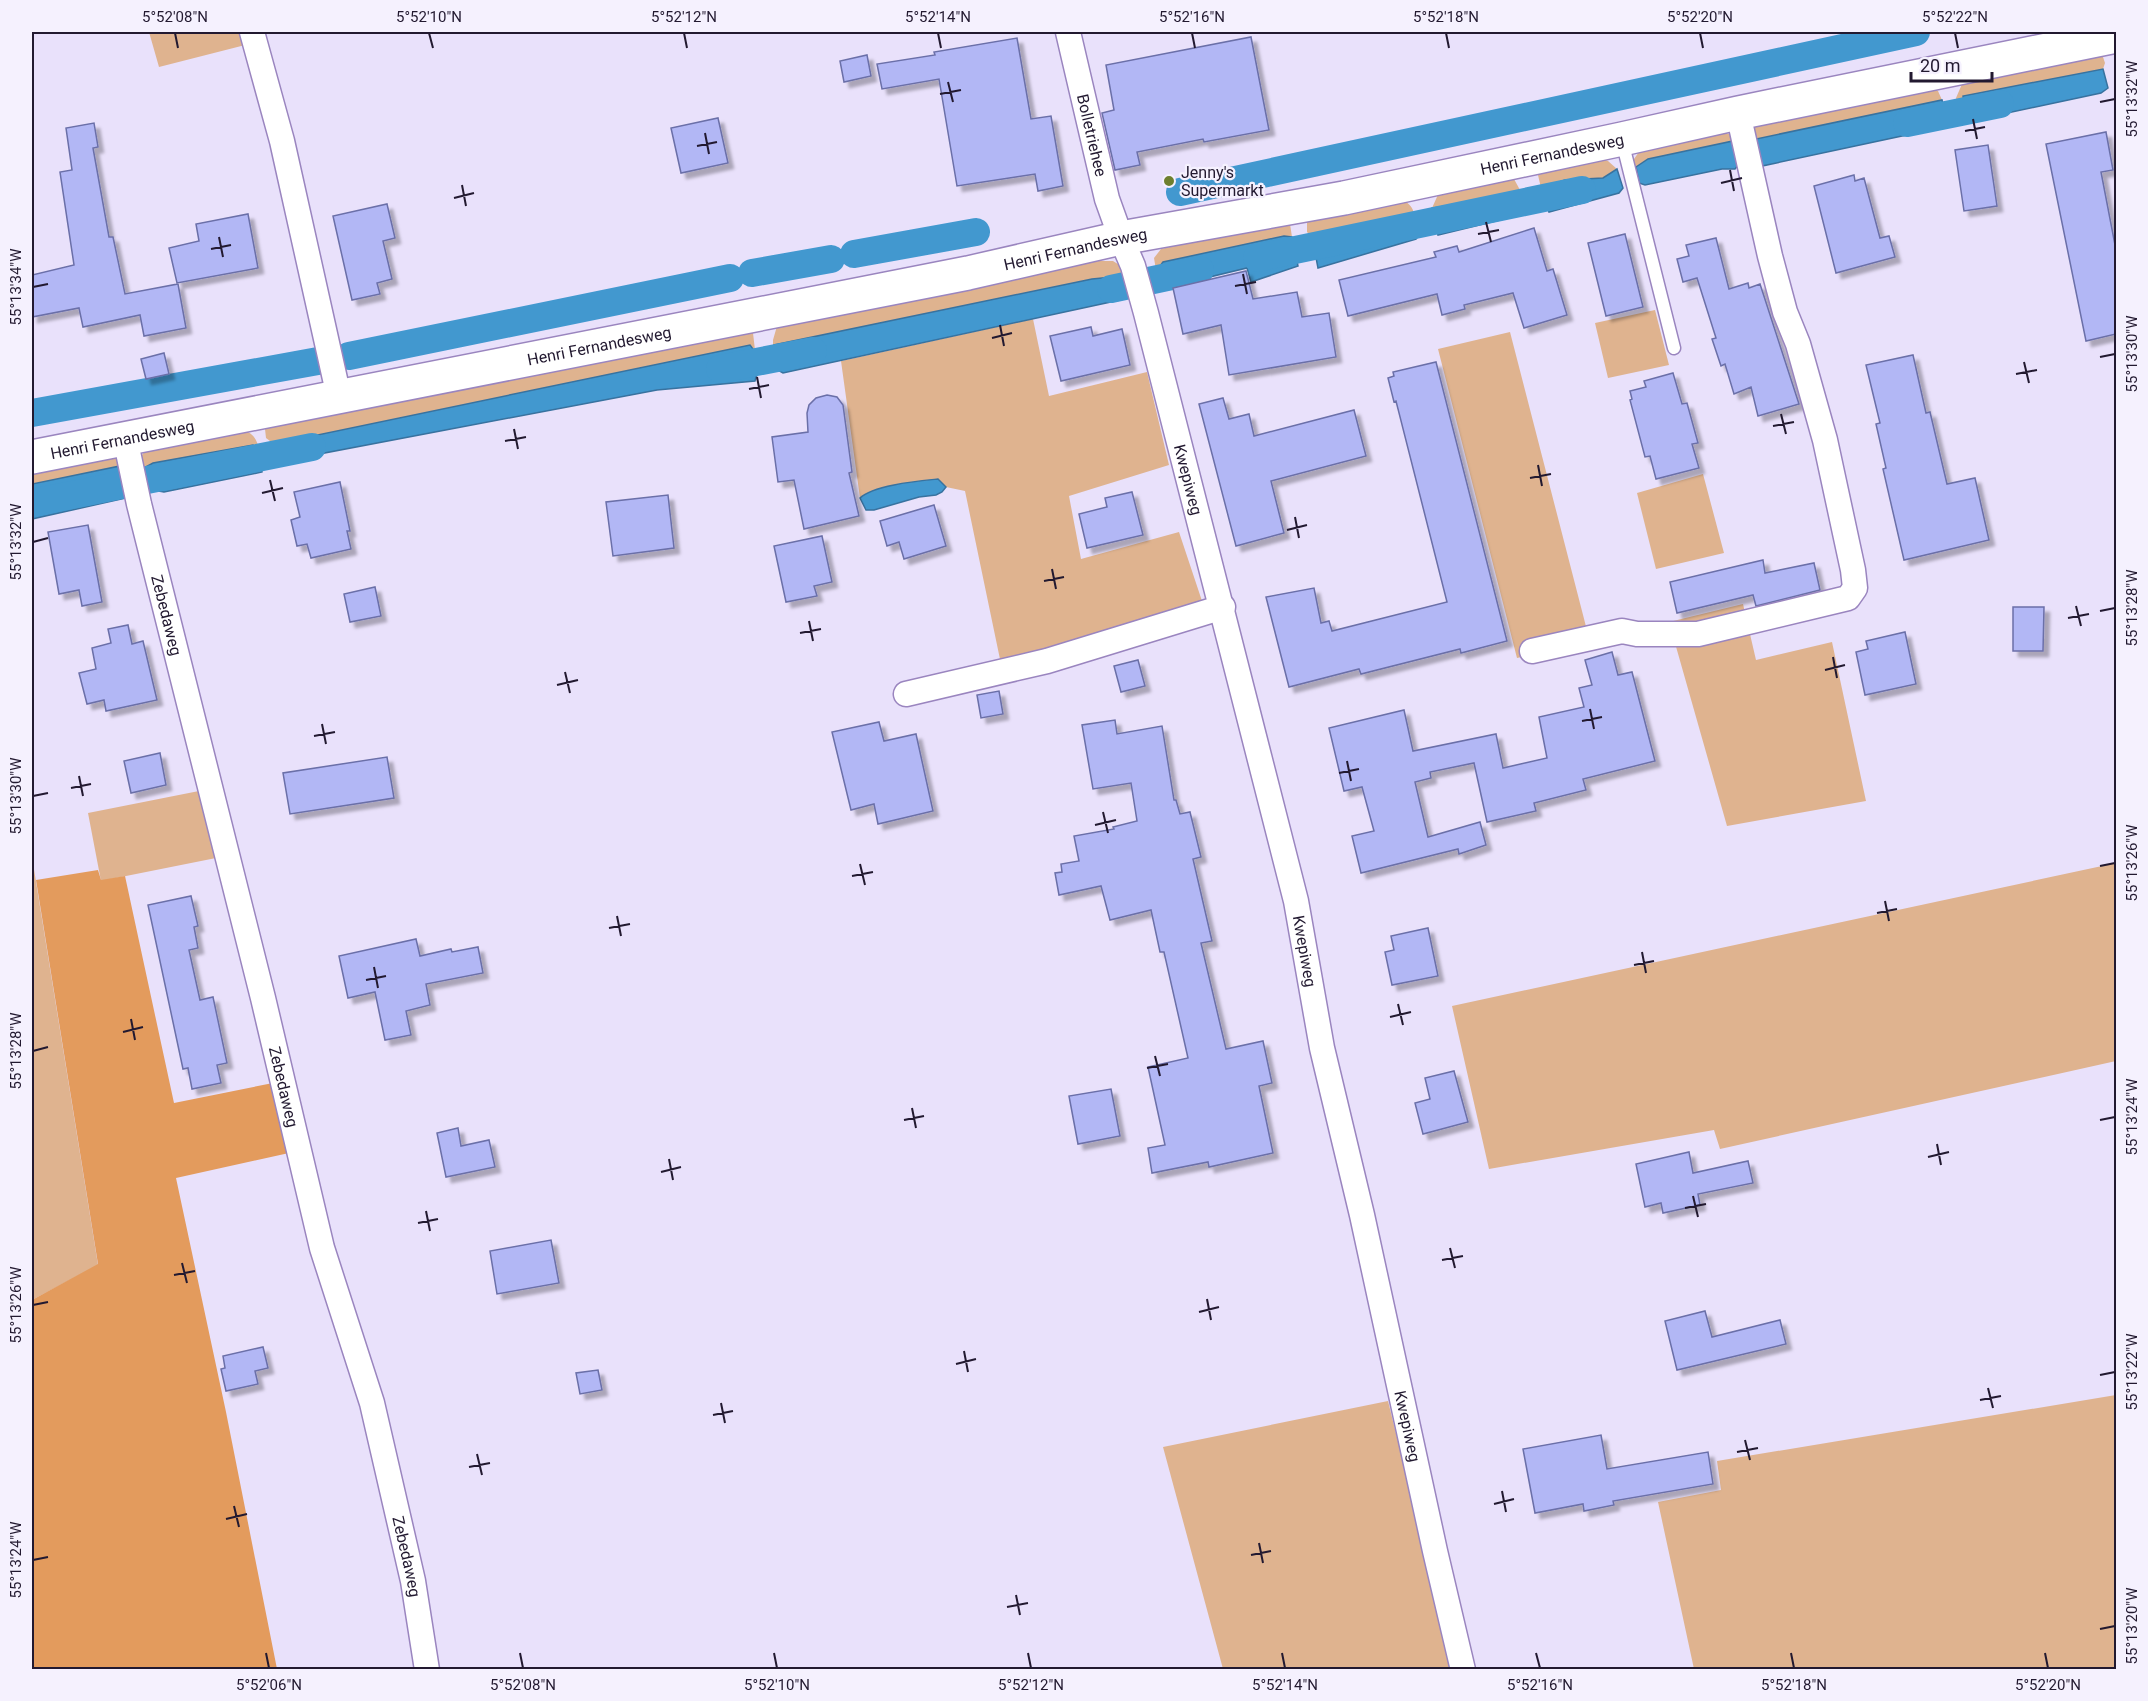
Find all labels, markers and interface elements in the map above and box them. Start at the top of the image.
text: 5°52'08"N [142,8,208,26]
text: 5°52'10"N [396,8,462,26]
text: 5°52'12"N [651,8,717,26]
text: 5°52'14"N [905,8,971,26]
text: 5°52'16"N [1159,8,1225,26]
text: 5°52'18"N [1413,8,1479,26]
text: 5°52'20"N [1667,8,1733,26]
text: 5°52'22"N [1922,8,1988,26]
scale bar [1911,45,1992,83]
text: 20 m [1920,55,1960,76]
text: 55°13'32"W [2123,61,2141,137]
street label: Bolletriehee [1073,92,1110,178]
street label: Henri Fernandesweg [1479,130,1626,179]
place label: Jenny's Supermarkt [1181,163,1264,200]
marker: Jenny's Supermarkt [1162,174,1176,188]
street label: Henri Fernandesweg [1002,225,1149,275]
text: 55°13'34"W [7,249,25,325]
text: 55°13'30"W [2123,316,2141,392]
street label: Henri Fernandesweg [526,323,673,369]
street label: Henri Fernandesweg [49,416,196,463]
street label: Kwepiweg [1170,442,1206,517]
text: 55°13'32"W [7,504,25,580]
text: 55°13'28"W [2123,570,2141,646]
street label: Zebedaweg [147,573,186,658]
text: 55°13'30"W [7,758,25,834]
text: 55°13'26"W [2123,825,2141,901]
street label: Kwepiweg [1289,914,1320,989]
text: 55°13'28"W [7,1013,25,1089]
street label: Zebedaweg [265,1045,302,1129]
text: 55°13'24"W [2123,1079,2141,1155]
text: 55°13'26"W [7,1267,25,1343]
text: 55°13'22"W [2123,1334,2141,1410]
street label: Kwepiweg [1390,1389,1424,1464]
street label: Zebedaweg [388,1514,424,1598]
text: 55°13'24"W [7,1522,25,1598]
text: 55°13'20"W [2123,1588,2141,1664]
text: 5°52'06"N [236,1676,302,1694]
text: 5°52'08"N [490,1676,556,1694]
text: 5°52'10"N [744,1676,810,1694]
text: 5°52'12"N [998,1676,1064,1694]
text: 5°52'14"N [1252,1676,1318,1694]
text: 5°52'16"N [1507,1676,1573,1694]
text: 5°52'18"N [1761,1676,1827,1694]
text: 5°52'20"N [2015,1676,2081,1694]

